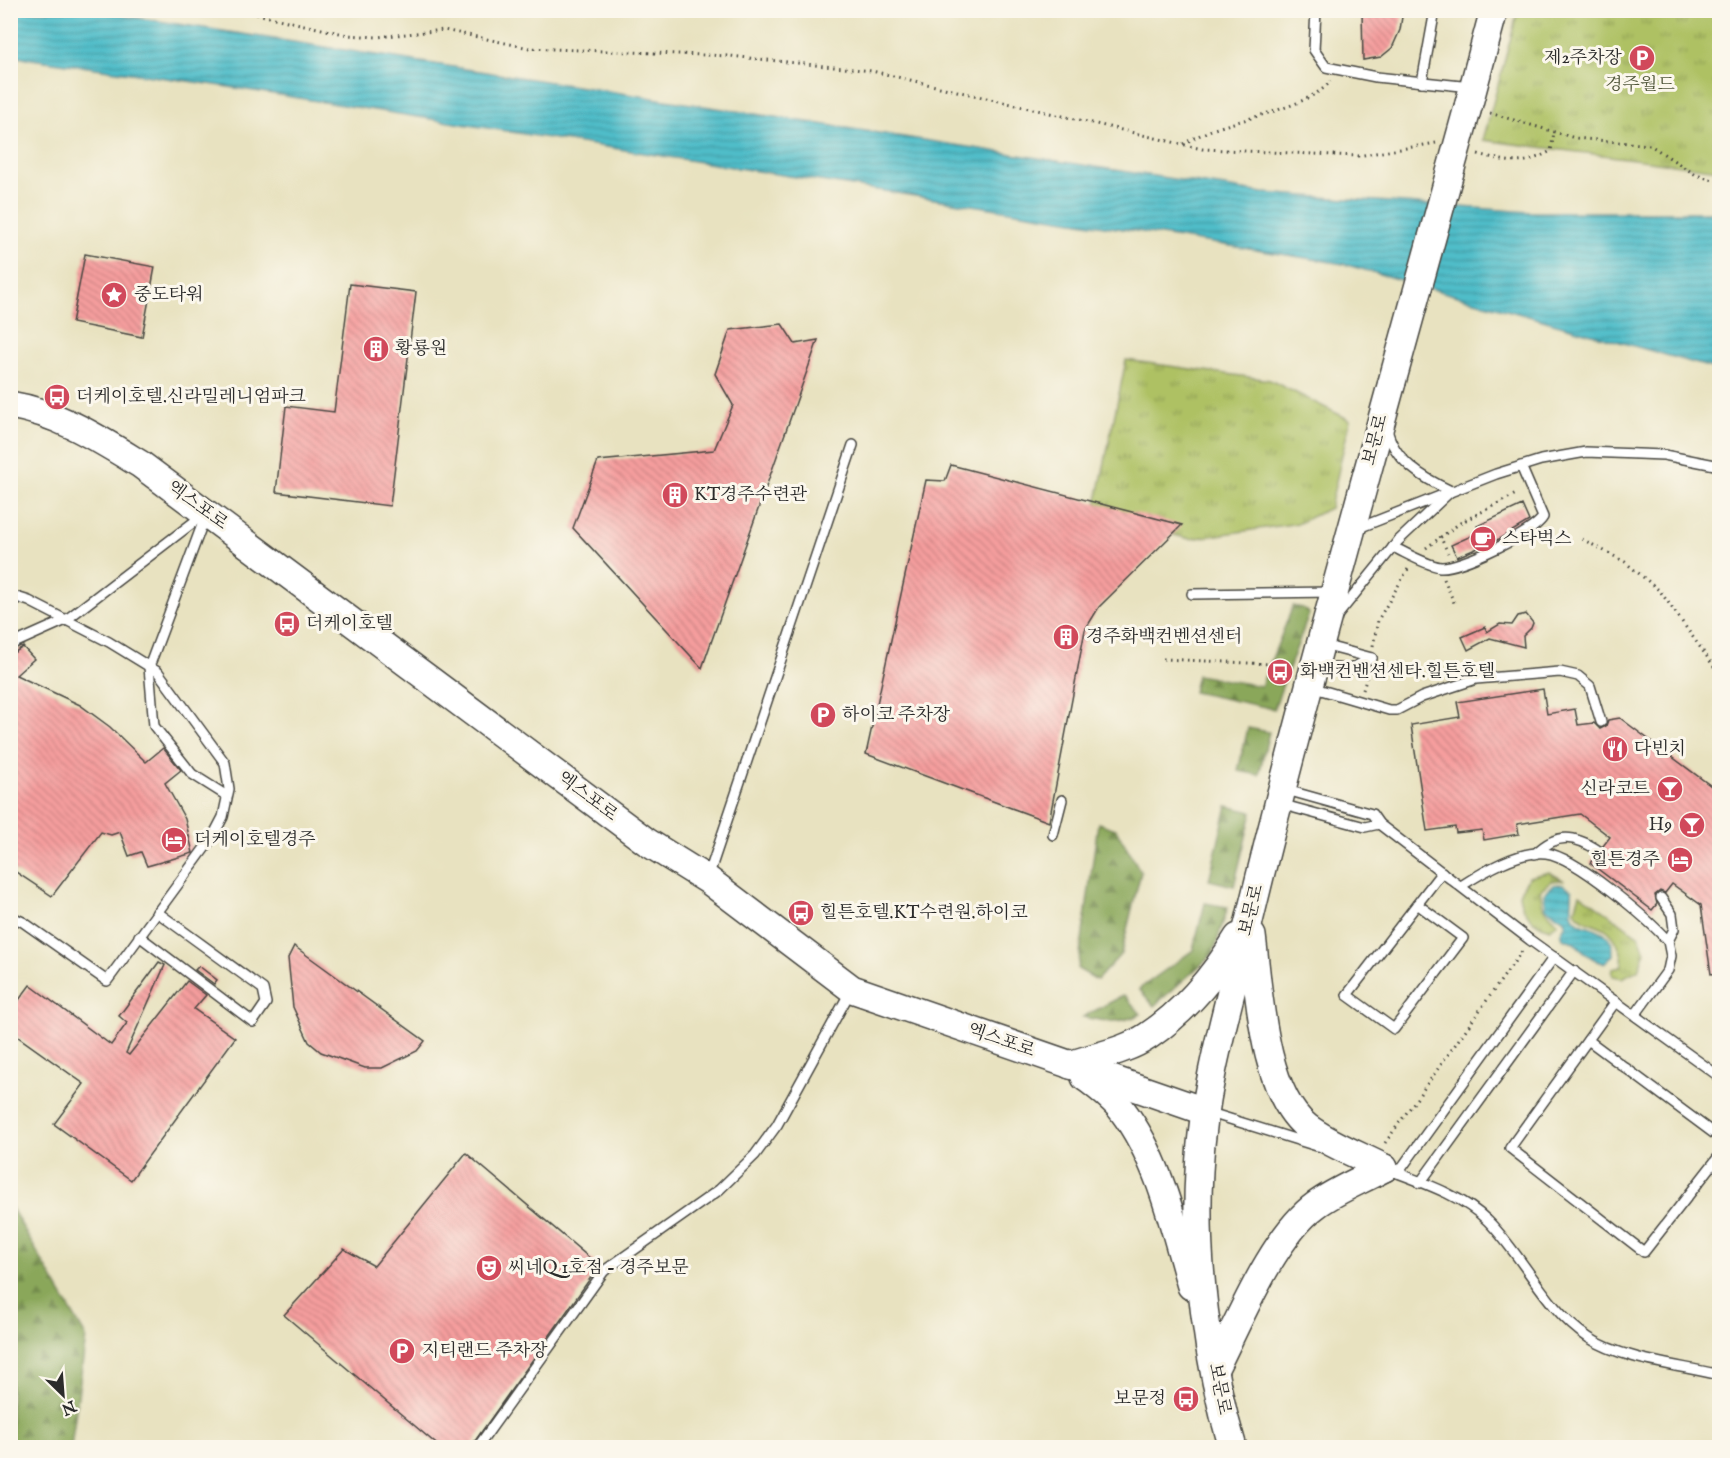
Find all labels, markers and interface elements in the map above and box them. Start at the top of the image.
parking icon: 제2주차장 [1627,43,1657,73]
place label: 제2주차장 [1544,47,1623,70]
park label: 경주월드 [1605,74,1675,97]
place icon: 중도타워 [99,280,129,310]
place label: 중도타워 [134,284,204,307]
building icon: 황룡원 [361,334,391,364]
place label: 황룡원 [395,338,447,361]
bus stop icon: 더케이호텔.신라밀레니엄파크 [42,382,72,412]
place label: 더케이호텔.신라밀레니엄파크 [76,386,307,409]
street label: 보문로 [1358,412,1394,468]
street label: 엑스포로 [162,476,232,536]
building icon: KT경주수련관 [660,480,690,510]
place label: KT경주수련관 [694,484,808,507]
cafe icon: 스타벅스 [1468,524,1498,554]
place label: 스타벅스 [1502,528,1572,551]
bus stop icon: 더케이호텔 [272,609,302,639]
place label: 더케이호텔 [306,613,393,636]
building icon: 경주화백컨벤션센터 [1051,622,1081,652]
place label: 경주화백컨벤션센터 [1086,626,1243,649]
bus stop icon: 화백컨밴션센타.힐튼호텔 [1265,657,1295,687]
place label: 화백컨밴션센타.힐튼호텔 [1300,661,1495,684]
parking icon: 하이코 주차장 [808,700,838,730]
place label: 하이코 주차장 [842,704,951,727]
restaurant icon: 다빈치 [1600,734,1630,764]
place label: 다빈치 [1634,738,1686,761]
street label: 엑스포로 [552,767,622,827]
bar icon: 신라코트 [1655,774,1685,804]
place label: 신라코트 [1580,778,1651,801]
bar icon: H9 [1677,810,1707,840]
place label: H9 [1649,814,1672,837]
hotel icon: 더케이호텔경주 [159,825,189,855]
place label: 더케이호텔경주 [194,829,316,852]
hotel icon: 힐튼경주 [1665,845,1695,875]
place label: 힐튼경주 [1590,849,1660,872]
street label: 보문로 [1235,882,1269,938]
bus stop icon: 힐튼호텔.KT수련원.하이코 [786,898,816,928]
place label: 힐튼호텔.KT수련원.하이코 [820,902,1028,925]
street label: 엑스포로 [964,1019,1038,1063]
theatre icon: 씨네Q 1호점 - 경주보문 [474,1253,504,1283]
place label: 씨네Q 1호점 - 경주보문 [508,1257,689,1280]
parking icon: 지티랜드 주차장 [387,1336,417,1366]
place label: 지티랜드 주차장 [422,1340,548,1363]
street label: 보문로 [1203,1361,1235,1417]
north arrow [33,1365,93,1425]
bus stop icon: 보문정 [1171,1384,1201,1414]
place label: 보문정 [1114,1388,1166,1411]
text: N [58,1394,80,1419]

